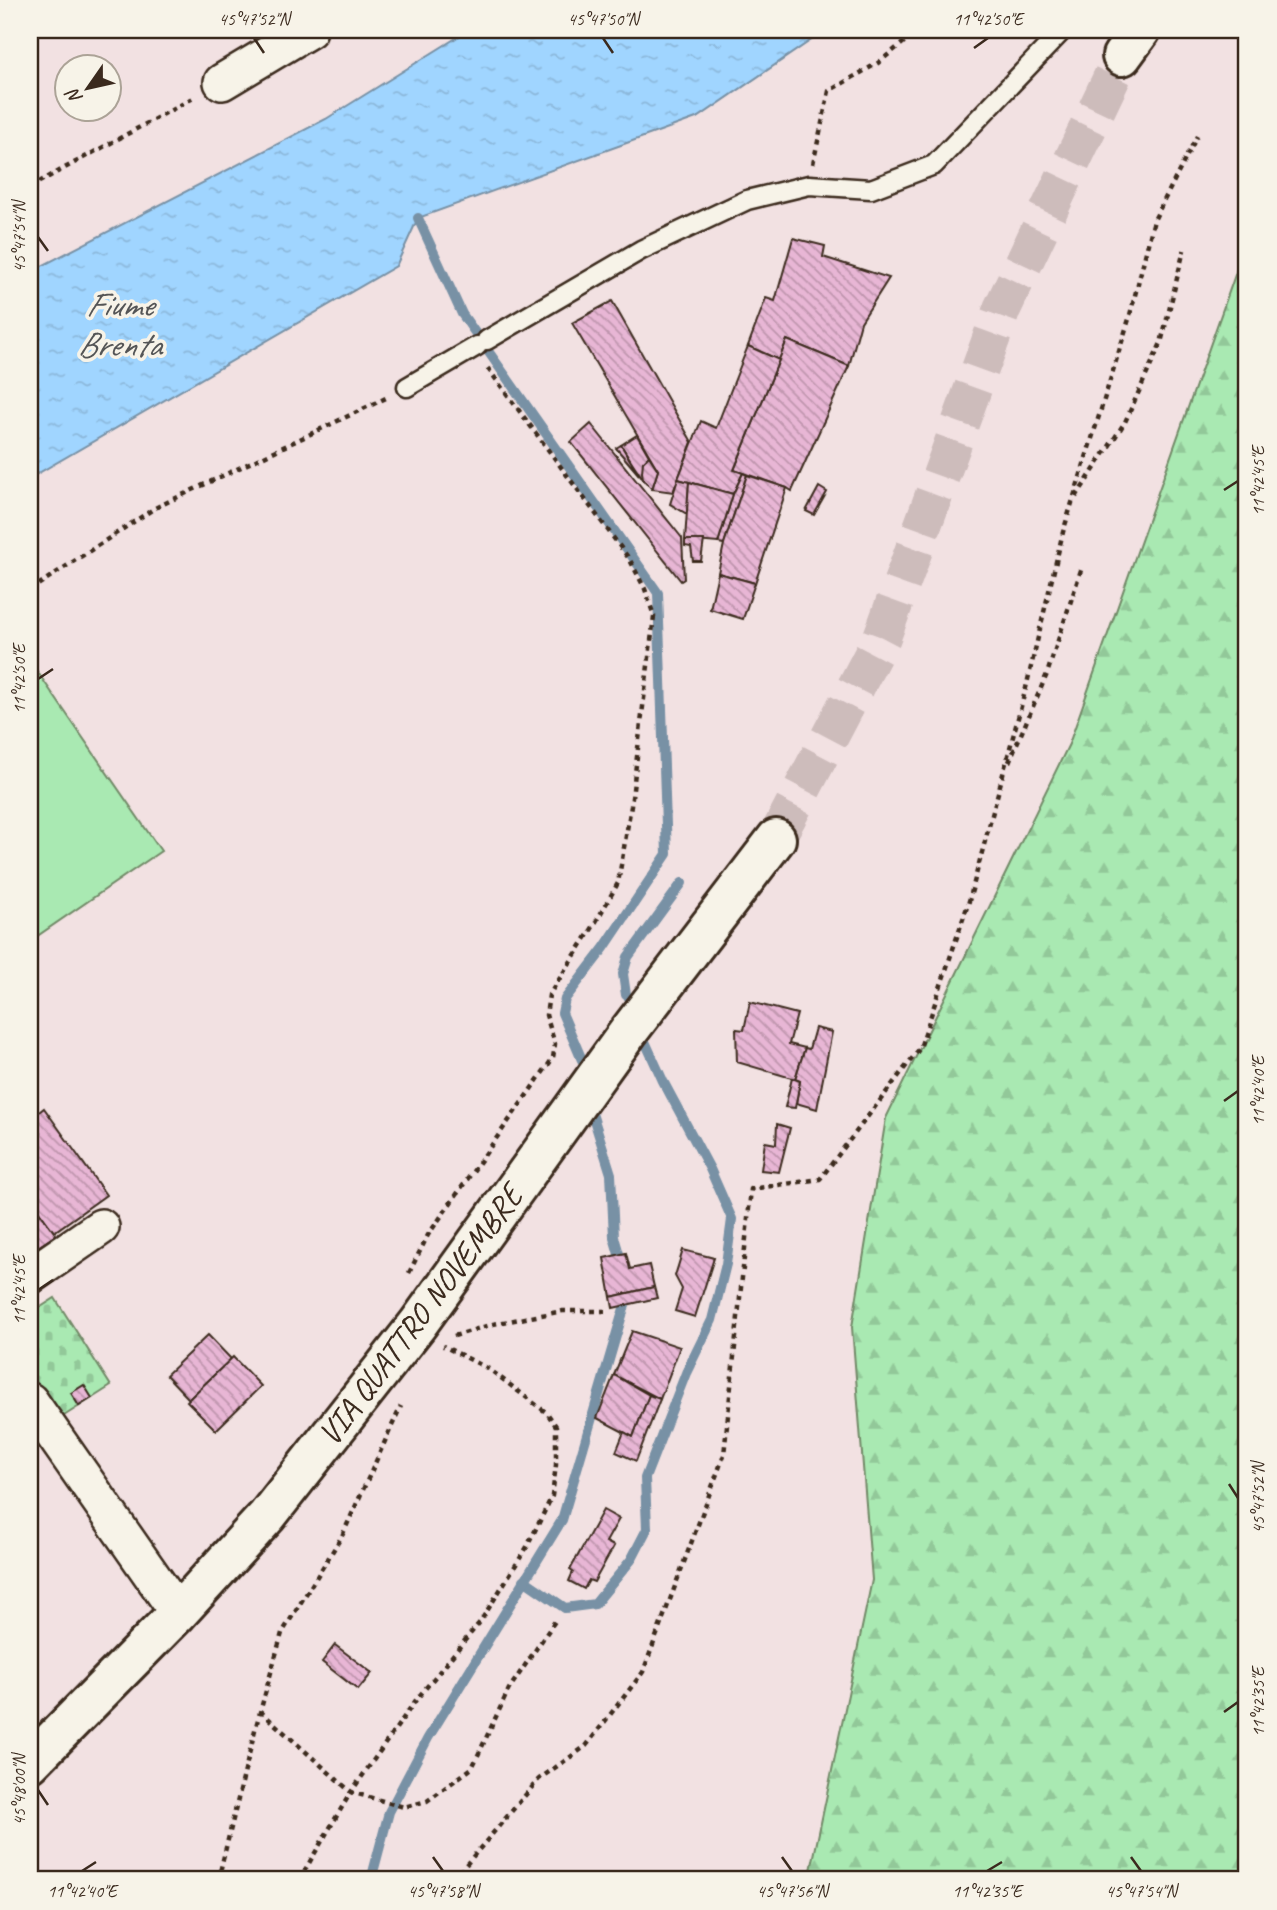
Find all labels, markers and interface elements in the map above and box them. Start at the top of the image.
text: 45°47'52"N [219,8,293,30]
text: 45°47'50"N [568,8,642,30]
text: 11°42'50"E [953,8,1025,30]
north arrow [52,52,122,122]
text: N [60,83,88,109]
text: 45°47'54"N [8,198,30,272]
water label: Fiume Brenta [77,282,164,367]
text: 11°42'45"E [1247,444,1269,516]
text: 11°42'50"E [8,642,30,714]
text: 11°42'40"E [1247,1054,1269,1126]
street label: VIA QUATTRO NOVEMBRE [308,1173,534,1454]
text: 11°42'45"E [8,1253,30,1325]
text: 45°47'52"N [1247,1459,1269,1533]
text: 11°42'35"E [1247,1665,1269,1737]
text: 45°48'00"N [8,1751,30,1825]
text: 11°42'40"E [47,1880,119,1902]
text: 45°47'58"N [408,1880,482,1902]
text: 45°47'56"N [757,1880,831,1902]
text: 11°42'35"E [952,1880,1024,1902]
text: 45°47'54"N [1106,1880,1180,1902]

